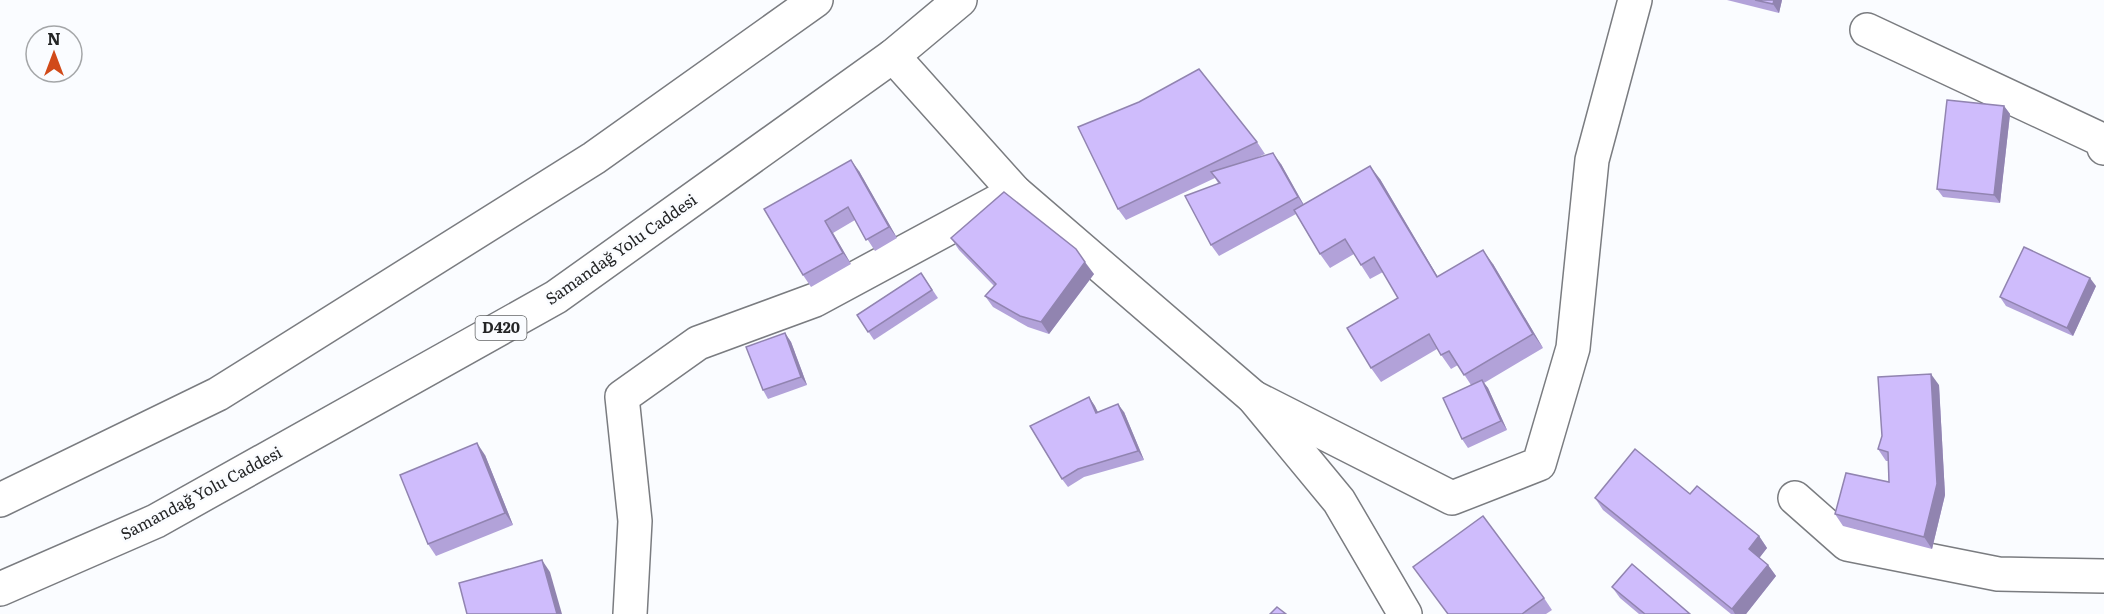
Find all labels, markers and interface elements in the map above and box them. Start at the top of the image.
north arrow [24,24,84,84]
text: N [47,26,61,50]
street label: Samandağ Yolu Caddesi [540,187,701,310]
road number: D420 [476,316,526,340]
street label: Samandağ Yolu Caddesi [115,439,286,545]

